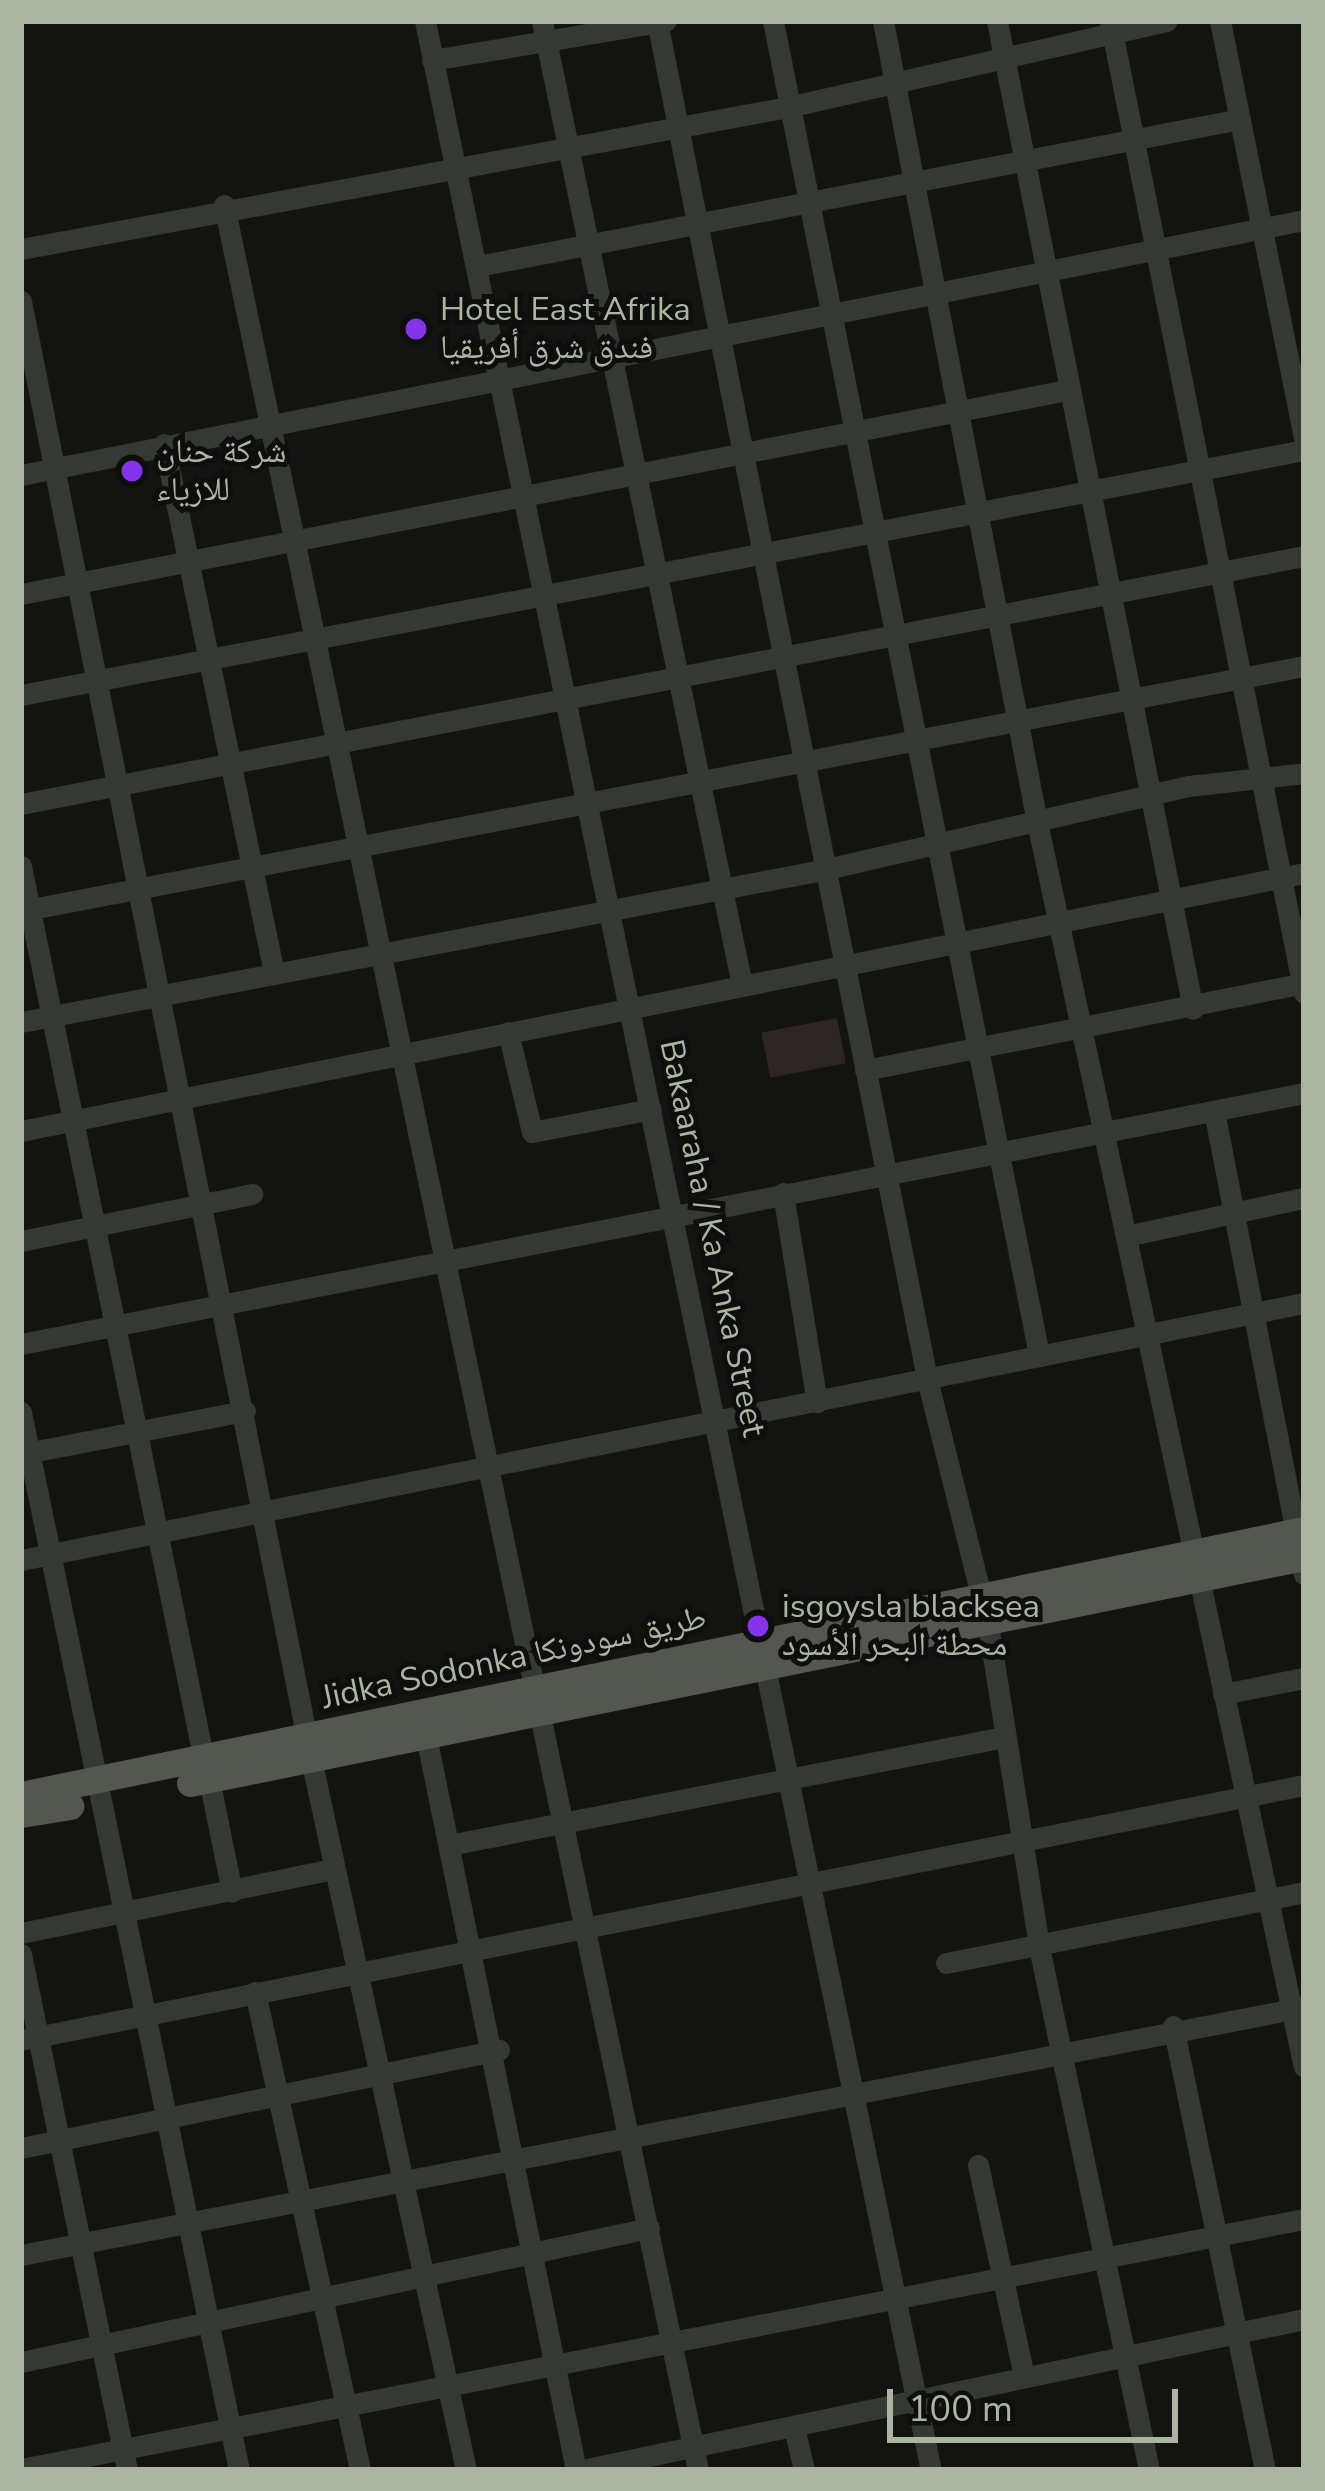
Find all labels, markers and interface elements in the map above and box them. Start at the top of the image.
place label: Hotel East Afrika فندق شرق أفريقيا [440,290,691,368]
marker: Hotel East Afrika فندق شرق أفريقيا [403,316,429,342]
place label: شركة حنان للازياء [156,432,286,510]
marker: شركة حنان للازياء [119,458,145,484]
street label: Bakaaraha / Ka Anka Street [651,1036,773,1440]
place label: isgoysla blacksea محطة البحر الأسود [782,1587,1040,1665]
street label: Jidka Sodonka طريق سودونكا [318,1598,710,1718]
marker: isgoysla blacksea محطة البحر الأسود [745,1613,771,1639]
scale bar [893,2365,1184,2439]
text: 100 m [908,2385,1013,2434]

